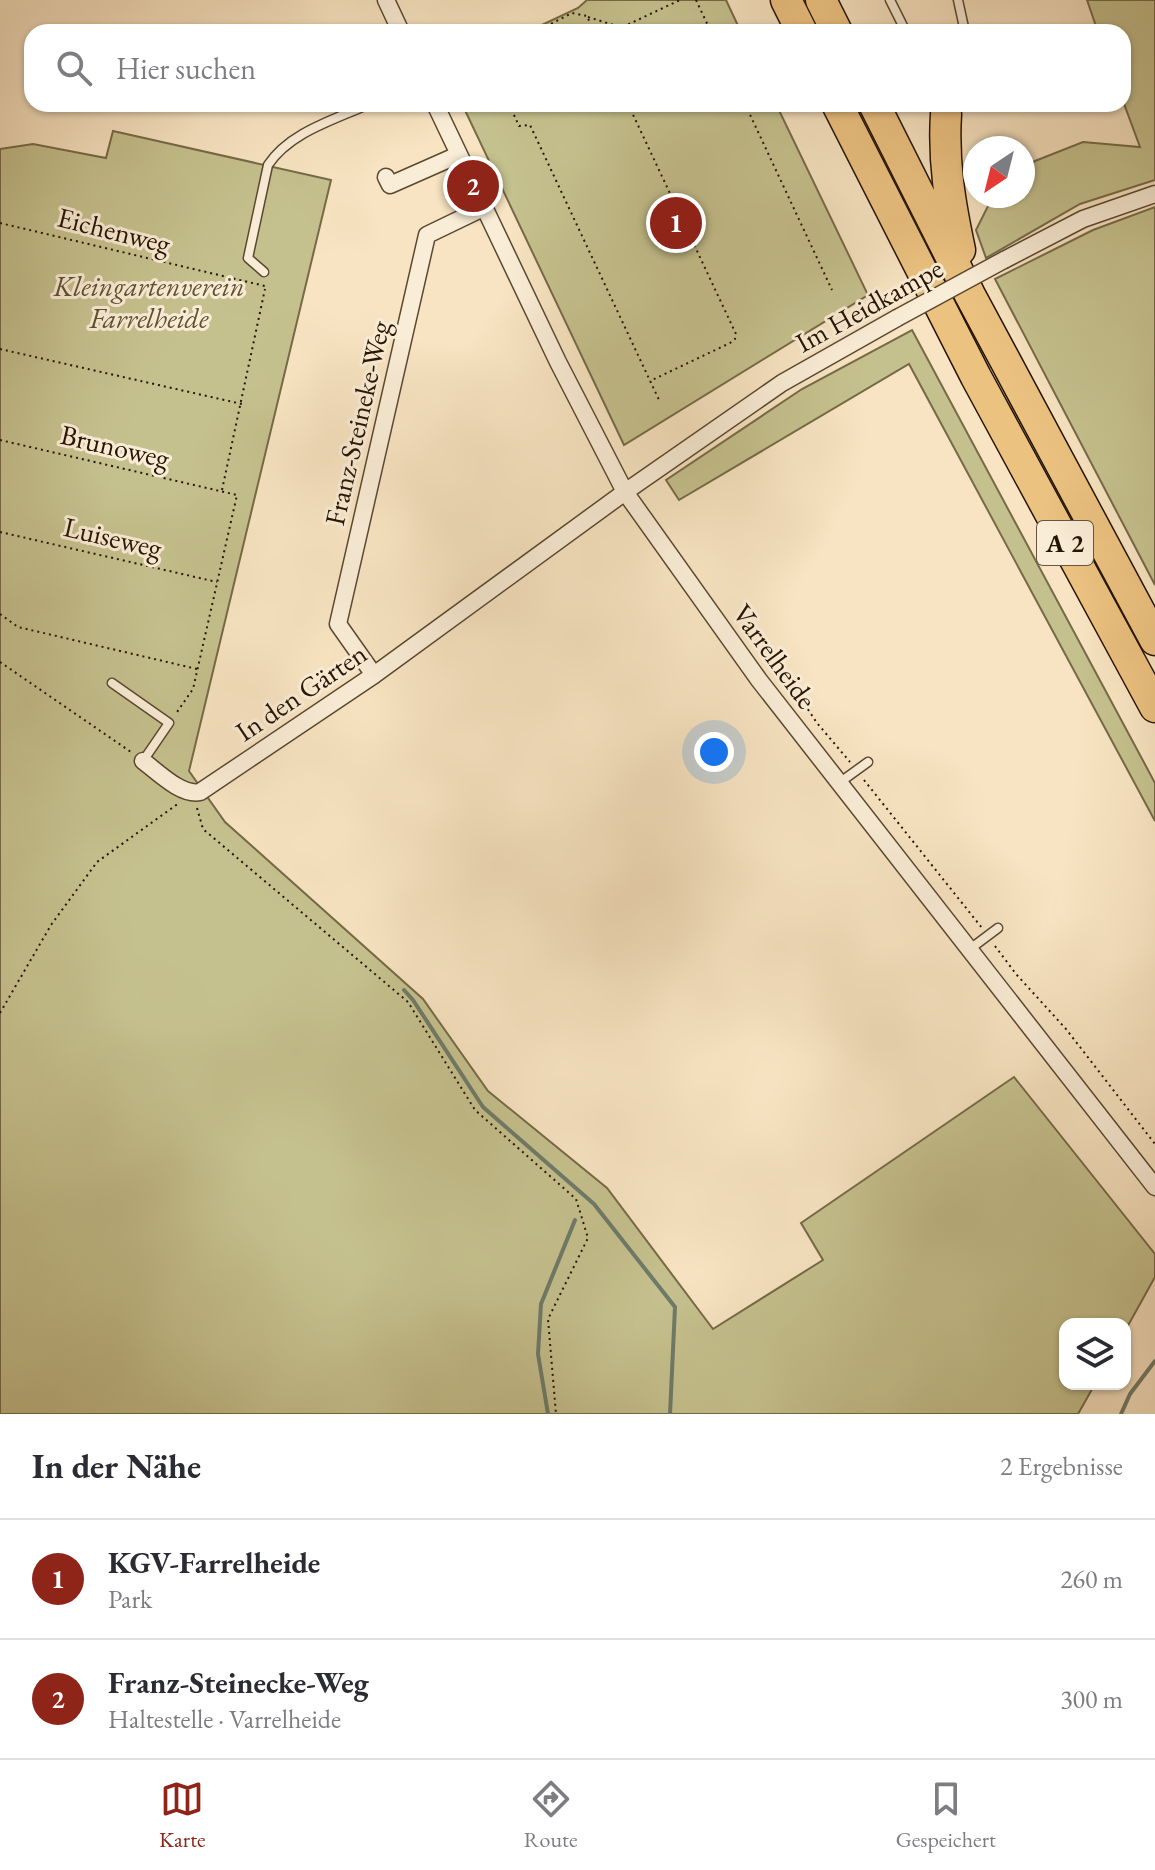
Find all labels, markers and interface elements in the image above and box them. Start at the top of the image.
search box [24,24,1131,112]
icon: search [52,46,96,90]
text: Hier suchen [116,49,256,88]
north arrow [963,136,1035,208]
pin: 2 [447,156,499,216]
pin: 1 [650,193,702,253]
street label: Eichenweg [54,199,175,262]
street label: Im Heidkampe [789,250,949,360]
park label: Kleingartenverein Farrelheide [53,268,244,336]
street label: Franz-Steineke-Weg [316,316,398,529]
street label: Brunoweg [57,416,174,476]
street label: Luiseweg [60,508,166,566]
road number: A 2 [1037,521,1093,565]
street label: Varrelheide [725,597,825,716]
street label: In den Gärten [228,635,374,749]
your location [694,732,734,772]
map controls [1059,1318,1131,1390]
button: layers [1059,1318,1131,1390]
text: In der Nähe [32,1444,201,1488]
text: 2 Ergebnisse [1000,1449,1123,1483]
text: KGV-Farrelheide [108,1543,320,1582]
text: 1 [51,1562,65,1596]
text: 260 m [1060,1562,1123,1596]
text: Park [108,1582,152,1616]
text: Franz-Steinecke-Weg [108,1663,369,1702]
text: 2 [51,1682,65,1716]
text: 300 m [1060,1682,1123,1716]
text: Haltestelle · Varrelheide [108,1702,341,1736]
tab: Karte [159,1777,206,1854]
tab: Route [524,1777,578,1854]
tab: Gespeichert [896,1777,996,1854]

